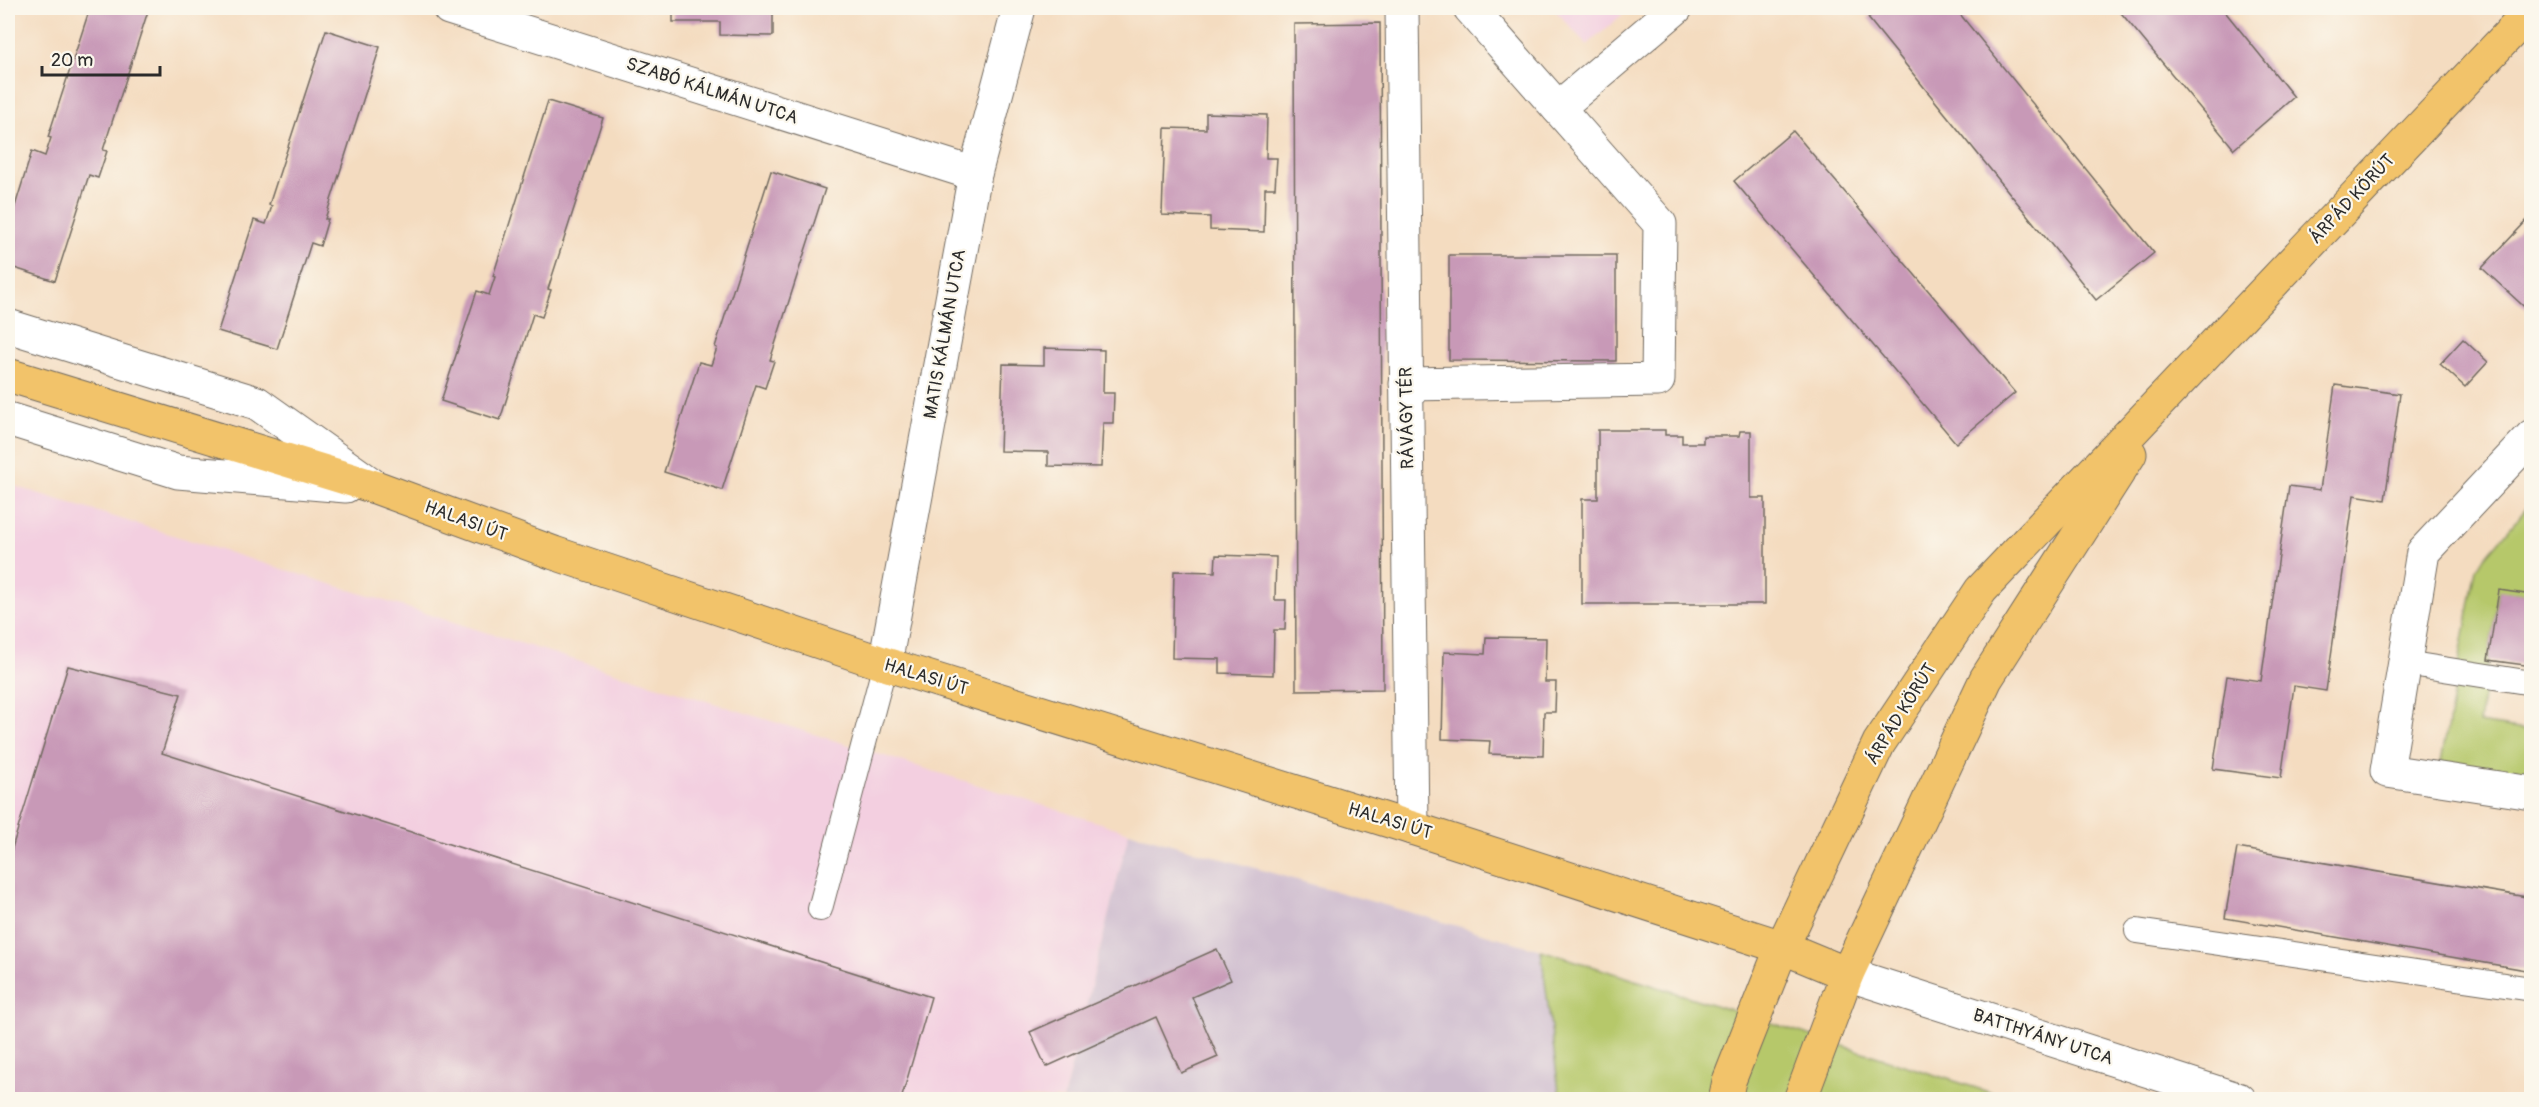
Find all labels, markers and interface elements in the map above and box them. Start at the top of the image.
scale bar [42,39,160,77]
text: 20 m [51,49,93,72]
street label: SZABÓ KÁLMÁN UTCA [623,51,801,130]
street label: ÁRPÁD KÖRÚT [2304,149,2400,249]
street label: MATIS KÁLMÁN UTCA [919,247,971,421]
street label: RÁVÁGY TÉR [1395,367,1419,469]
street label: HALASI ÚT [421,495,511,547]
street label: HALASI ÚT [881,653,971,701]
street label: ÁRPÁD KÖRÚT [1861,659,1941,769]
street label: HALASI ÚT [1345,797,1435,845]
street label: BATTHYÁNY UTCA [1970,1004,2116,1071]

